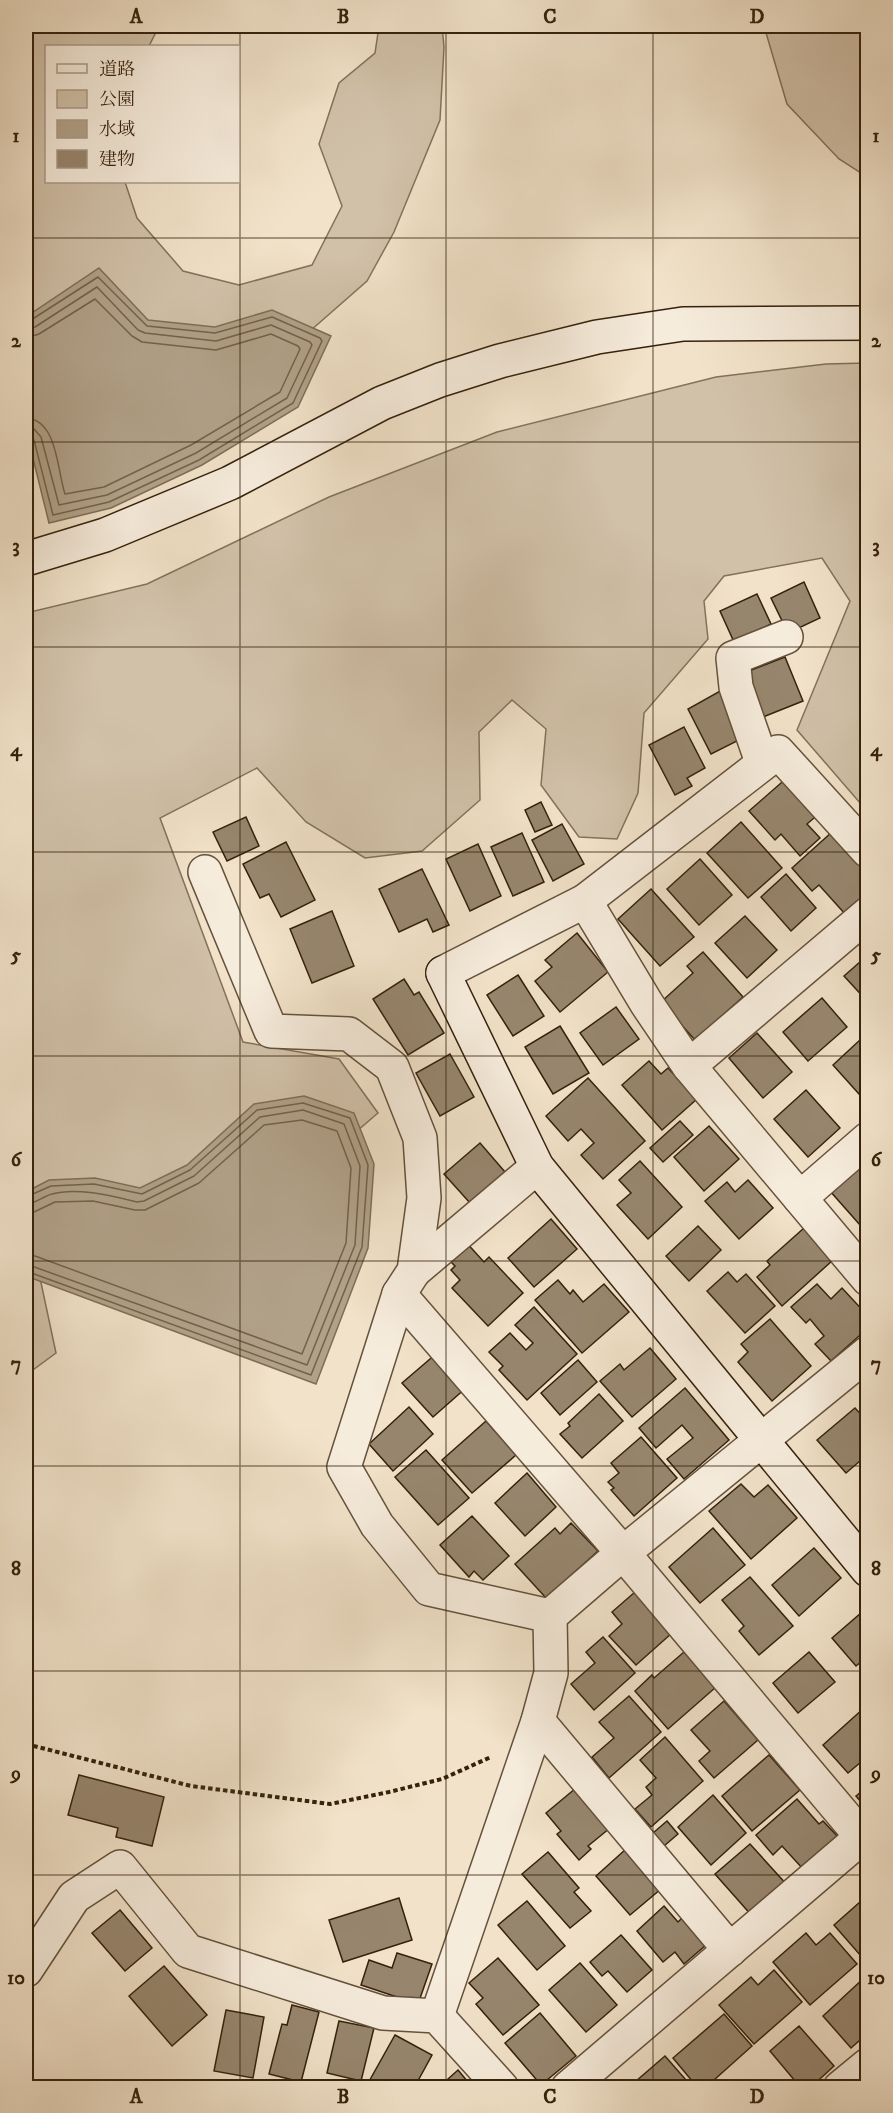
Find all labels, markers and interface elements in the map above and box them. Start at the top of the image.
text: A [129,5,144,30]
text: B [337,5,349,30]
text: C [543,5,557,30]
text: D [750,5,765,30]
legend [45,45,240,183]
text: 道路 [99,59,135,81]
text: 公園 [99,89,135,111]
text: 水域 [99,119,135,141]
text: 1 [12,124,20,149]
text: 1 [872,124,880,149]
text: 建物 [99,149,135,171]
text: 2 [11,329,22,354]
text: 2 [871,329,882,354]
text: 3 [12,534,20,559]
text: 3 [872,534,880,559]
text: 4 [10,738,23,763]
text: 4 [870,738,883,763]
text: 5 [10,943,21,968]
text: 5 [870,943,881,968]
text: 6 [11,1148,23,1173]
text: 6 [871,1148,883,1173]
text: 7 [11,1352,21,1377]
text: 7 [871,1352,881,1377]
text: 8 [11,1557,21,1582]
text: 8 [871,1557,881,1582]
text: 9 [9,1762,21,1787]
text: 9 [869,1762,881,1787]
text: 10 [7,1966,25,1991]
text: 10 [867,1966,885,1991]
text: A [129,2085,144,2110]
text: B [337,2085,349,2110]
text: C [543,2085,557,2110]
text: D [750,2085,765,2110]

